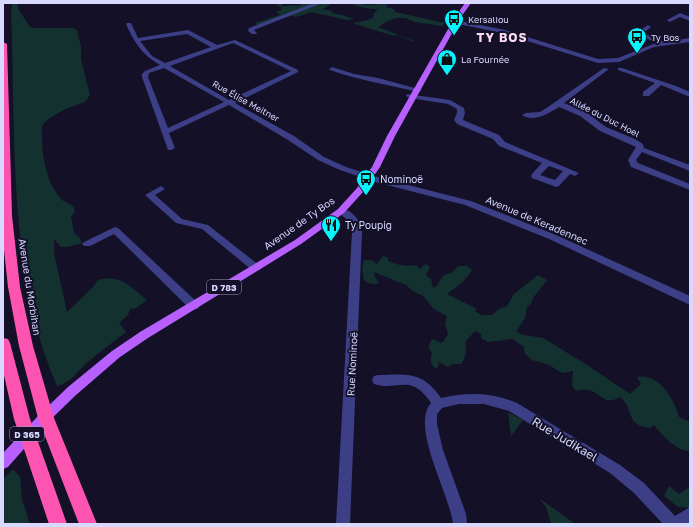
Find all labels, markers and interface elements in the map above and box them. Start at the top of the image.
bus stop icon: Kersaliou [443,8,465,36]
place label: Kersaliou [468,14,509,25]
bus stop icon: Ty Bos [626,26,648,54]
district label: TY BOS [476,30,528,45]
place label: Ty Bos [651,32,680,43]
shop icon: La Fournée [436,48,458,76]
place label: La Fournée [461,54,509,65]
street label: Rue Élise Meitner [210,78,282,124]
street label: Allée du Duc Hoel [568,95,642,139]
bus stop icon: Nominoë [355,168,377,196]
place label: Nominoë [380,173,423,185]
street label: Avenue de Keradennec [484,193,590,247]
street label: Avenue de Ty Bos [261,194,337,252]
restaurant icon: Ty Poupig [320,214,342,242]
place label: Ty Poupig [345,219,392,231]
street label: Avenue du Morbihan [16,238,44,336]
road number: D 783 [207,280,241,294]
street label: Rue Nominoë [344,332,360,396]
street label: Rue Judikael [529,414,601,465]
road number: D 365 [10,427,44,441]

